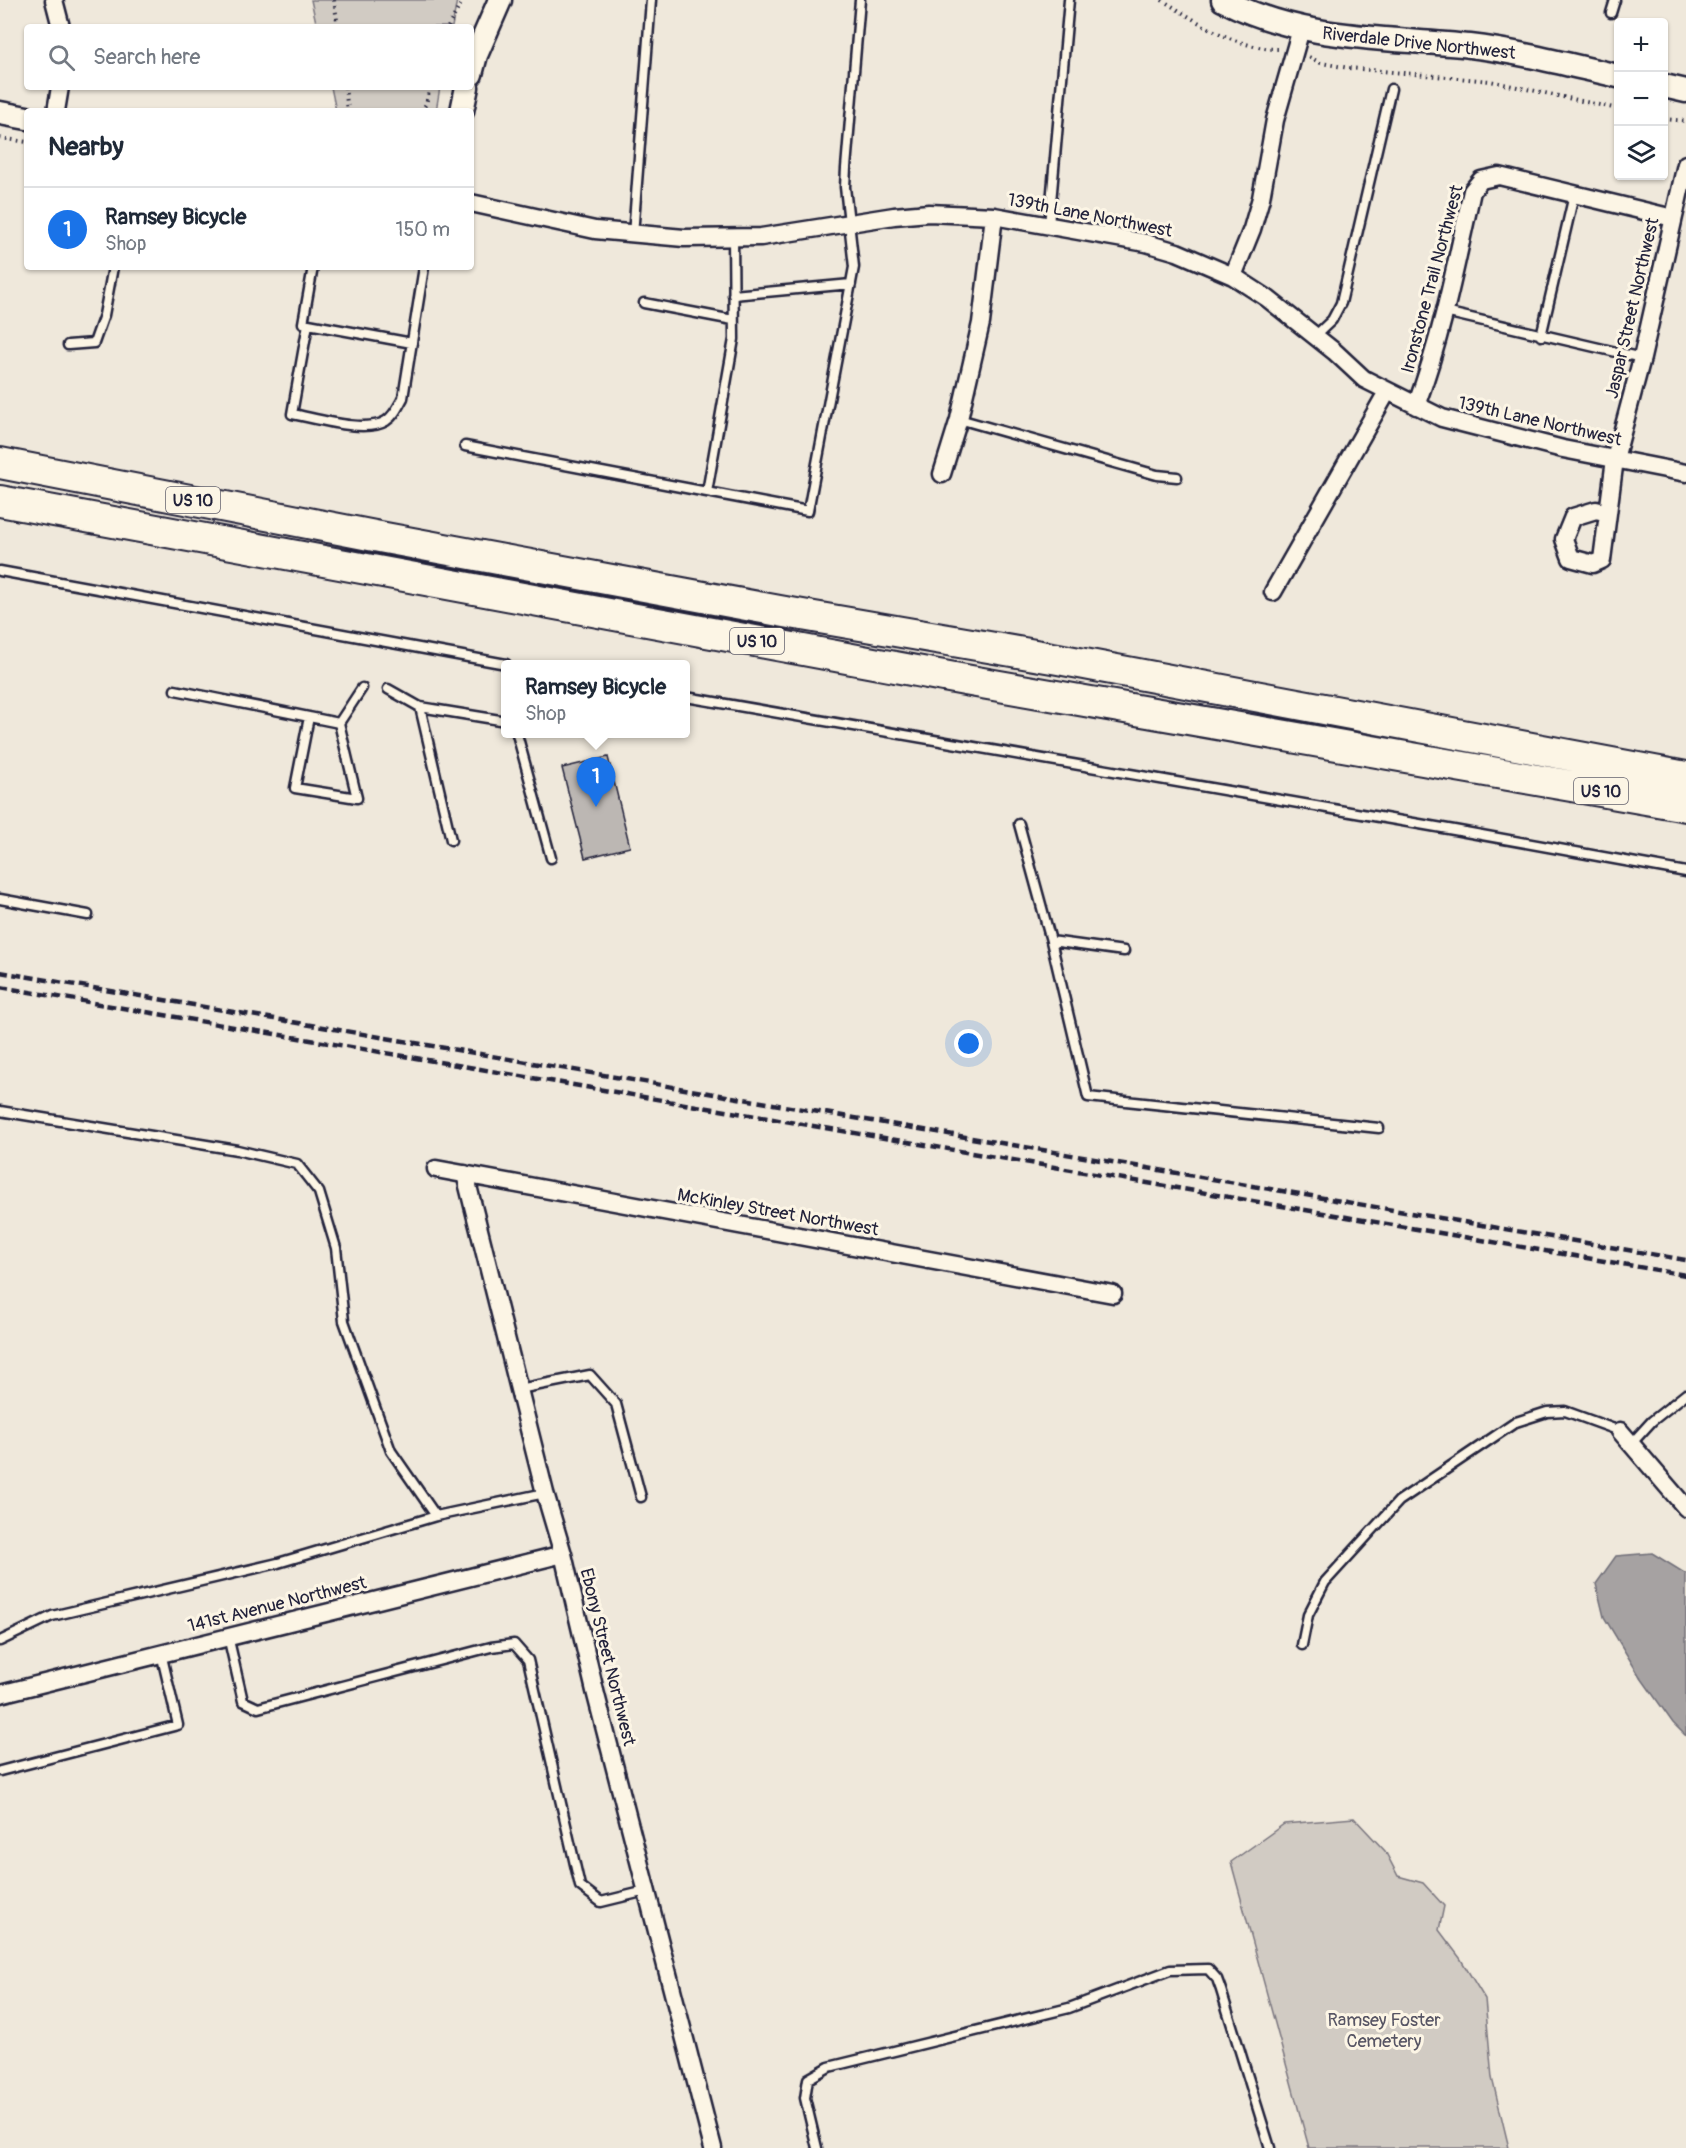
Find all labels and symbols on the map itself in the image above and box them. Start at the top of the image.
street label: Riverdale Drive Northwest [1321,22,1517,65]
street label: Ironstone Trail Northwest [1396,182,1469,376]
street label: 139th Lane Northwest [1006,188,1175,243]
street label: Jaspar Street Northwest [1600,215,1665,401]
street label: 139th Lane Northwest [1456,391,1625,452]
road number: US 10 [166,487,220,513]
road number: US 10 [730,628,784,654]
pin: 1 [576,758,616,807]
road number: US 10 [1574,778,1628,804]
your location [954,1029,983,1058]
street label: McKinley Street Northwest [676,1183,881,1242]
street label: Ebony Street Northwest [574,1566,641,1749]
street label: 141st Avenue Northwest [185,1571,370,1638]
park label: Ramsey Foster Cemetery [1327,2009,1441,2053]

